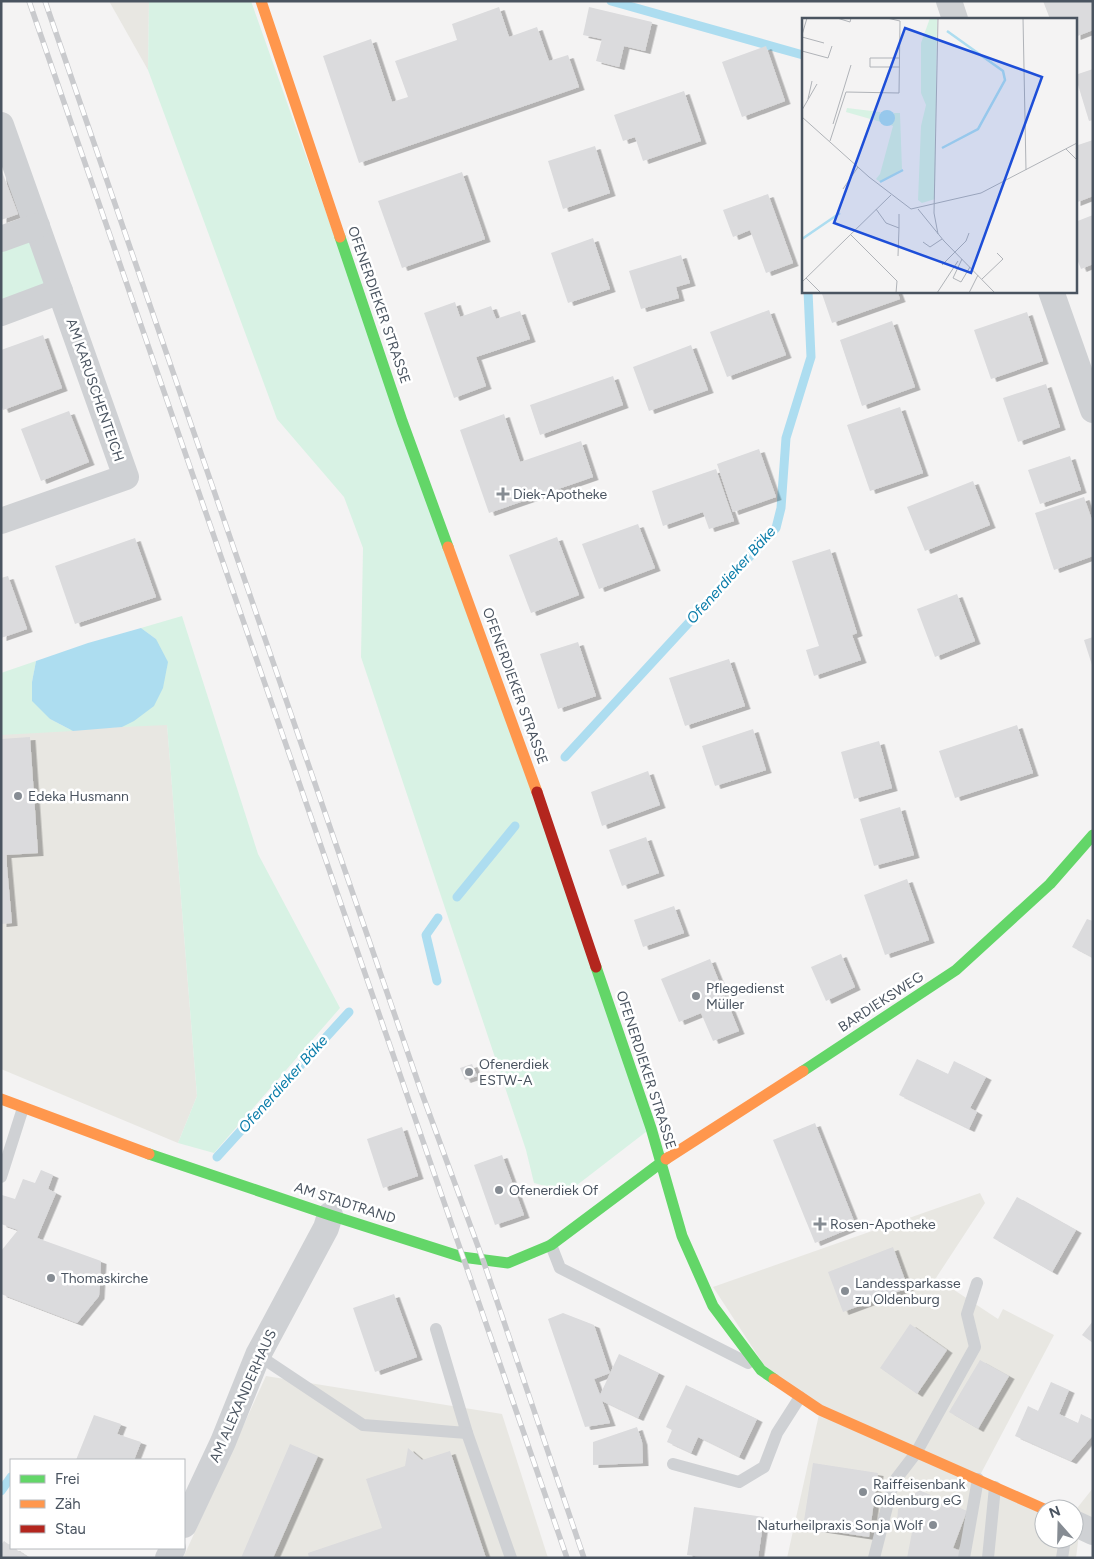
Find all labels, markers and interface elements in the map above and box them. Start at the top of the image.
inset map [802,18,1076,292]
street label: OFENERDIEKER STRASSE [344,224,414,386]
street label: AM KARUSCHENTEICH [63,316,127,464]
place label: Diek-Apotheke [513,486,607,503]
marker: Diek-Apotheke [497,488,509,500]
water label: Ofenerdieker Bäke [683,523,779,627]
street label: OFENERDIEKER STRASSE [479,605,551,767]
place label: Edeka Husmann [28,788,129,805]
marker: Edeka Husmann [12,790,24,802]
street label: BARDIEKSWEG [835,968,927,1036]
place label: Pflegedienst Müller [706,980,785,1013]
street label: OFENERDIEKER STRASSE [612,989,680,1151]
marker: Pflegedienst Müller [690,990,702,1002]
water label: Ofenerdieker Bäke [235,1032,331,1136]
place label: Ofenerdiek ESTW-A [479,1056,549,1089]
marker: Ofenerdiek ESTW-A [463,1066,475,1078]
street label: AM STADTRAND [292,1179,398,1227]
place label: Ofenerdiek Of [509,1182,599,1199]
marker: Ofenerdiek Of [493,1184,505,1196]
place label: Rosen-Apotheke [830,1216,936,1233]
marker: Rosen-Apotheke [814,1218,826,1230]
place label: Thomaskirche [61,1270,148,1287]
marker: Thomaskirche [45,1272,57,1284]
place label: Landessparkasse zu Oldenburg [855,1275,961,1308]
marker: Landessparkasse zu Oldenburg [839,1285,851,1297]
street label: AM ALEXANDERHAUS [206,1327,280,1465]
legend [10,1459,185,1549]
text: Frei [55,1470,80,1488]
place label: Raiffeisenbank Oldenburg eG [873,1476,965,1509]
marker: Raiffeisenbank Oldenburg eG [857,1486,869,1498]
text: Zäh [55,1495,81,1513]
north arrow [1034,1499,1084,1549]
text: N [1047,1502,1063,1522]
place label: Naturheilpraxis Sonja Wolf [757,1517,924,1534]
marker: Naturheilpraxis Sonja Wolf [927,1519,939,1531]
text: Stau [55,1520,86,1538]

